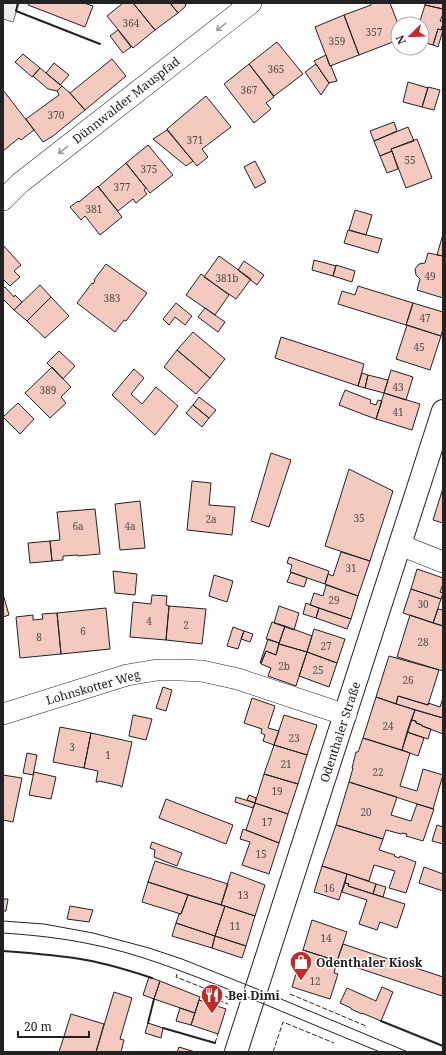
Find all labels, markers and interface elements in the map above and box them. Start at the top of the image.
house number: 364 [123,16,140,30]
north arrow [390,16,430,56]
one-way arrow [215,23,226,31]
house number: 357 [366,25,383,39]
text: N [392,33,409,47]
house number: 359 [329,34,345,48]
street label: Dünnwalder Mauspfad [69,52,184,147]
house number: 365 [268,62,284,76]
house number: 367 [241,83,258,97]
house number: 370 [48,108,65,122]
house number: 371 [187,133,203,147]
one-way arrow [57,145,68,154]
house number: 55 [404,153,416,167]
house number: 375 [141,162,157,176]
house number: 377 [114,180,131,194]
house number: 381 [86,202,102,216]
house number: 49 [424,269,436,283]
house number: 381b [216,271,238,285]
house number: 383 [104,291,121,305]
house number: 47 [419,311,431,325]
house number: 45 [413,340,425,354]
house number: 43 [392,380,404,394]
house number: 389 [40,383,56,397]
house number: 41 [392,405,404,419]
house number: 35 [353,511,365,525]
house number: 2a [205,512,217,526]
house number: 6a [72,519,84,533]
house number: 4a [124,519,136,533]
house number: 31 [345,561,357,575]
house number: 29 [328,593,340,607]
house number: 30 [417,597,429,611]
house number: 4 [146,614,152,628]
house number: 2 [183,618,189,632]
house number: 6 [80,624,86,638]
house number: 8 [36,630,42,644]
house number: 28 [417,635,429,649]
house number: 27 [320,639,332,653]
house number: 2b [278,659,290,673]
house number: 25 [312,663,324,677]
street label: Lohnskotter Weg [44,665,143,709]
house number: 26 [402,673,414,687]
street label: Odenthaler Straße [316,679,364,785]
house number: 24 [382,719,394,733]
house number: 23 [288,731,300,745]
house number: 3 [69,740,75,754]
house number: 1 [105,748,111,762]
house number: 21 [280,757,292,771]
house number: 22 [372,765,384,779]
house number: 19 [271,784,283,798]
house number: 20 [360,805,372,819]
house number: 17 [261,815,273,829]
house number: 15 [255,847,267,861]
house number: 16 [323,881,335,895]
house number: 13 [237,888,249,902]
house number: 11 [229,919,241,933]
house number: 14 [320,931,332,945]
shop icon: Odenthaler Kiosk [288,949,314,982]
place label: Odenthaler Kiosk [316,954,423,971]
house number: 12 [309,974,321,988]
restaurant icon: Bei Dimi [199,982,225,1015]
place label: Bei Dimi [228,987,281,1004]
scale bar [18,1013,89,1039]
text: 20 m [24,1018,52,1035]

